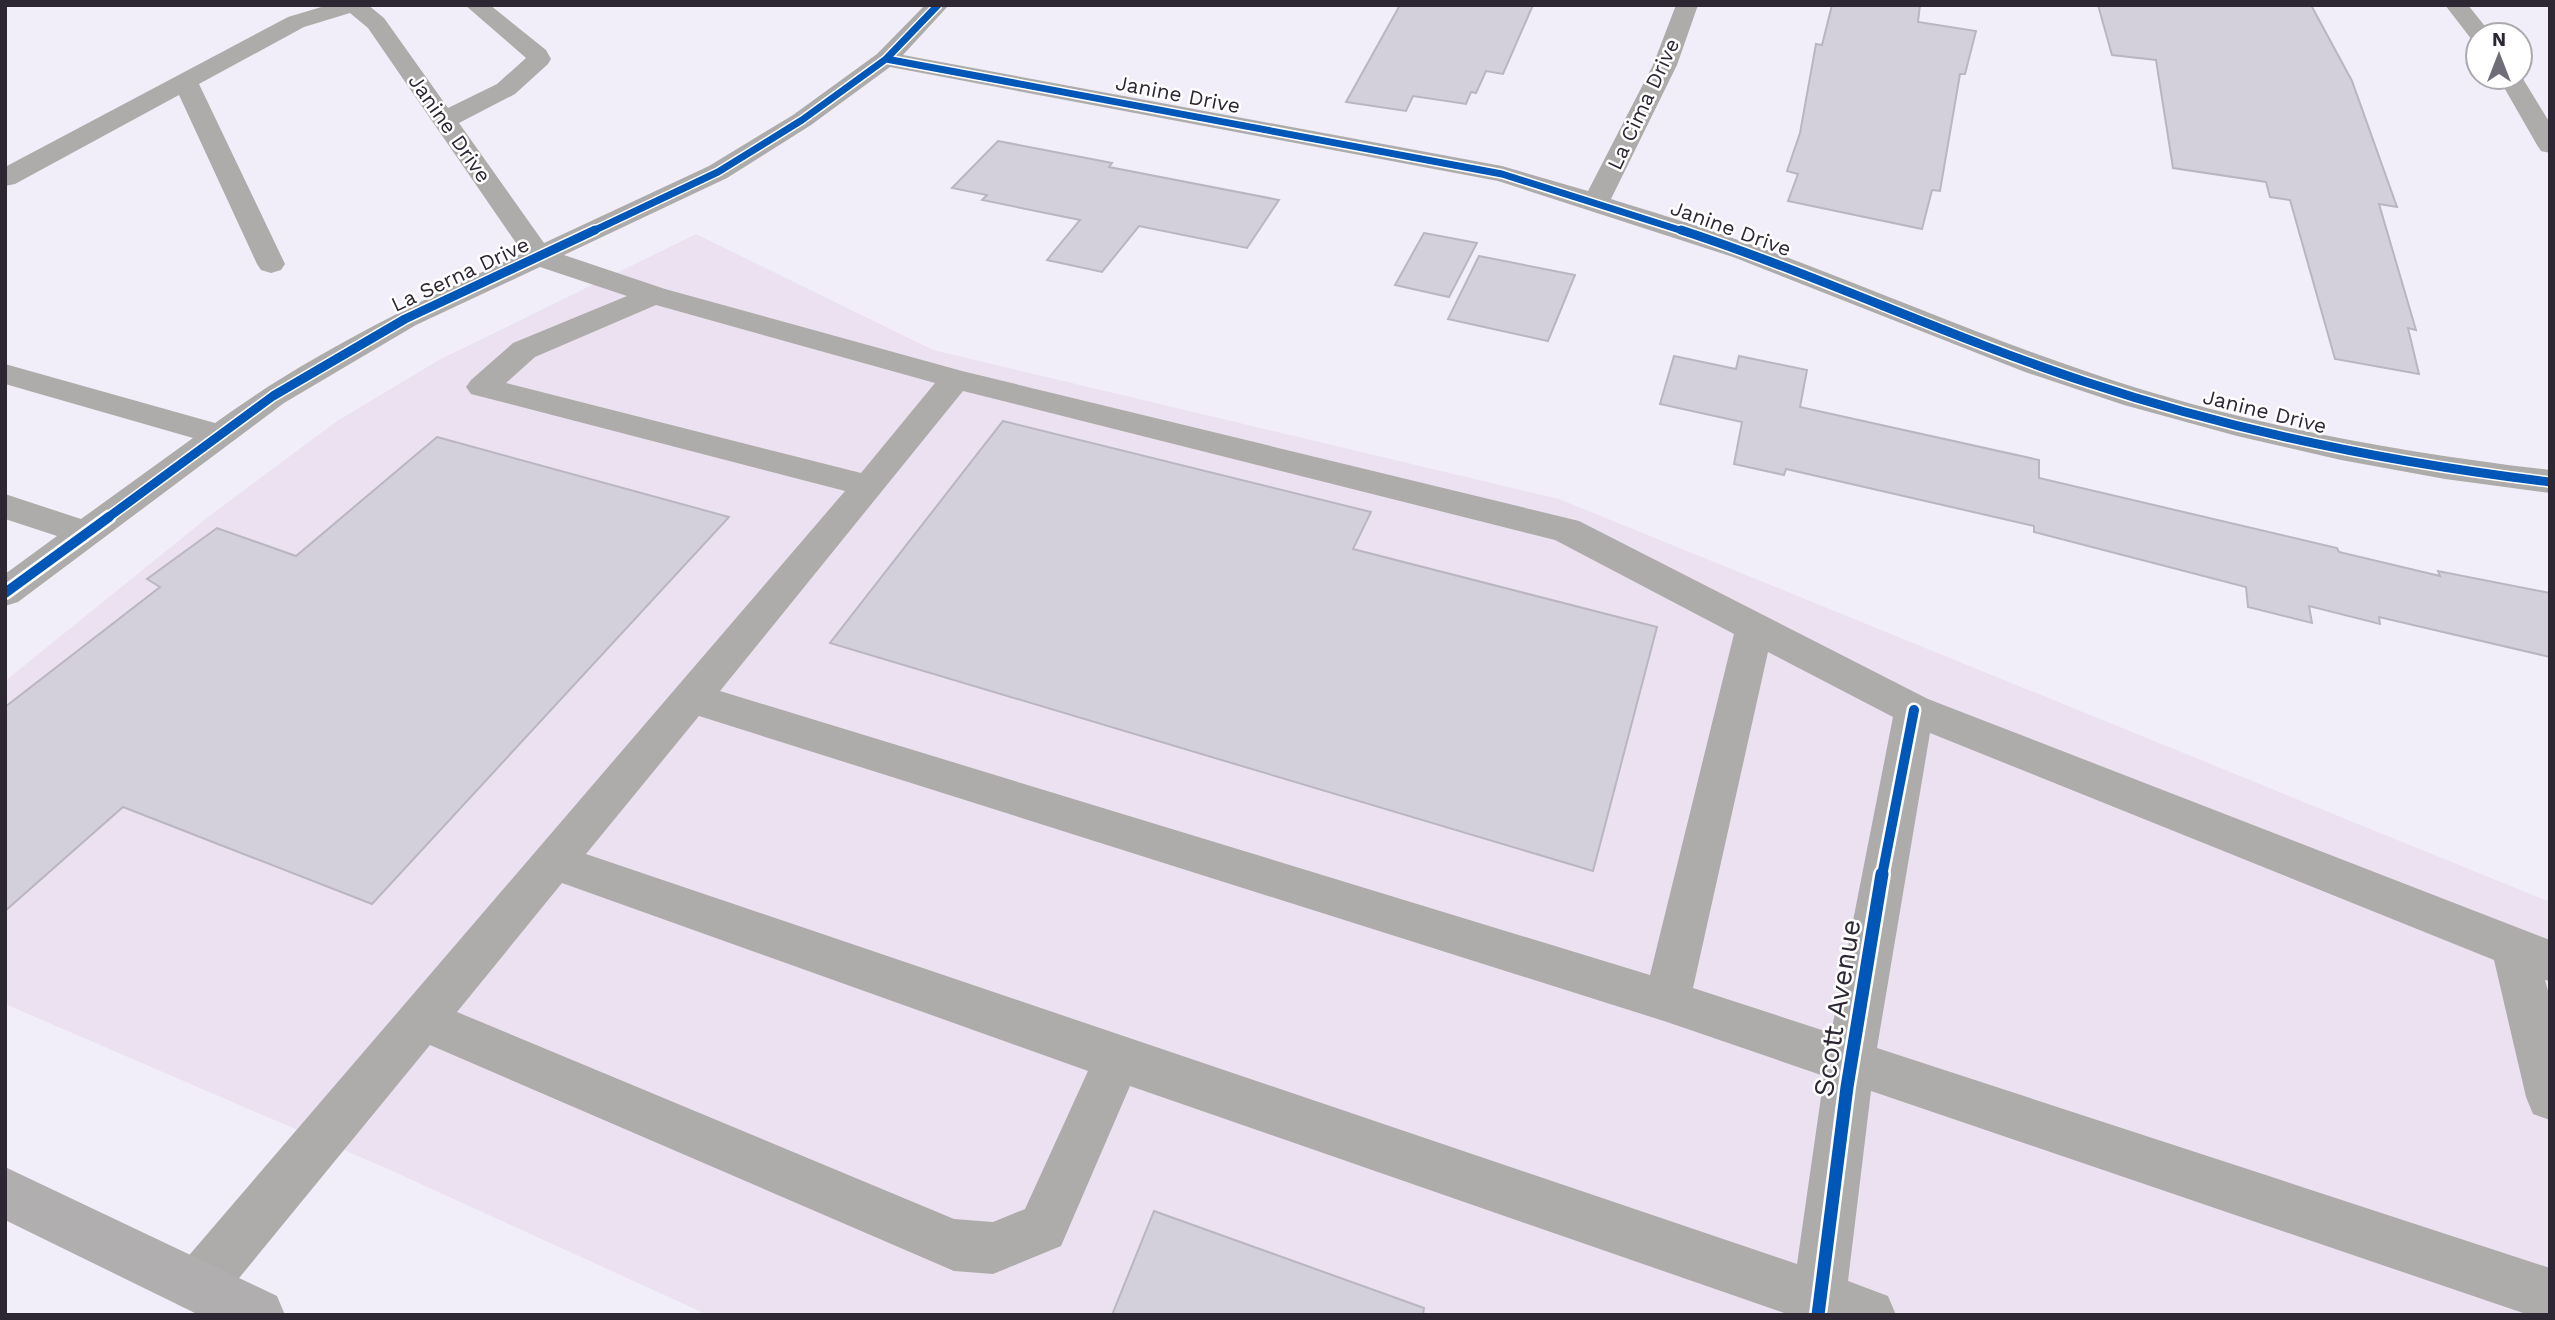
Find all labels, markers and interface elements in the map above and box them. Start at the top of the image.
north arrow [2464,21,2534,91]
text: N [2492,28,2506,51]
street label: La Cima Drive [1602,34,1684,174]
street label: Janine Drive [403,69,497,187]
street label: Janine Drive [1114,70,1242,118]
street label: Janine Drive [1667,195,1795,261]
street label: La Serna Drive [387,231,533,317]
street label: Janine Drive [2201,384,2329,438]
street label: Scott Avenue [1807,917,1867,1099]

